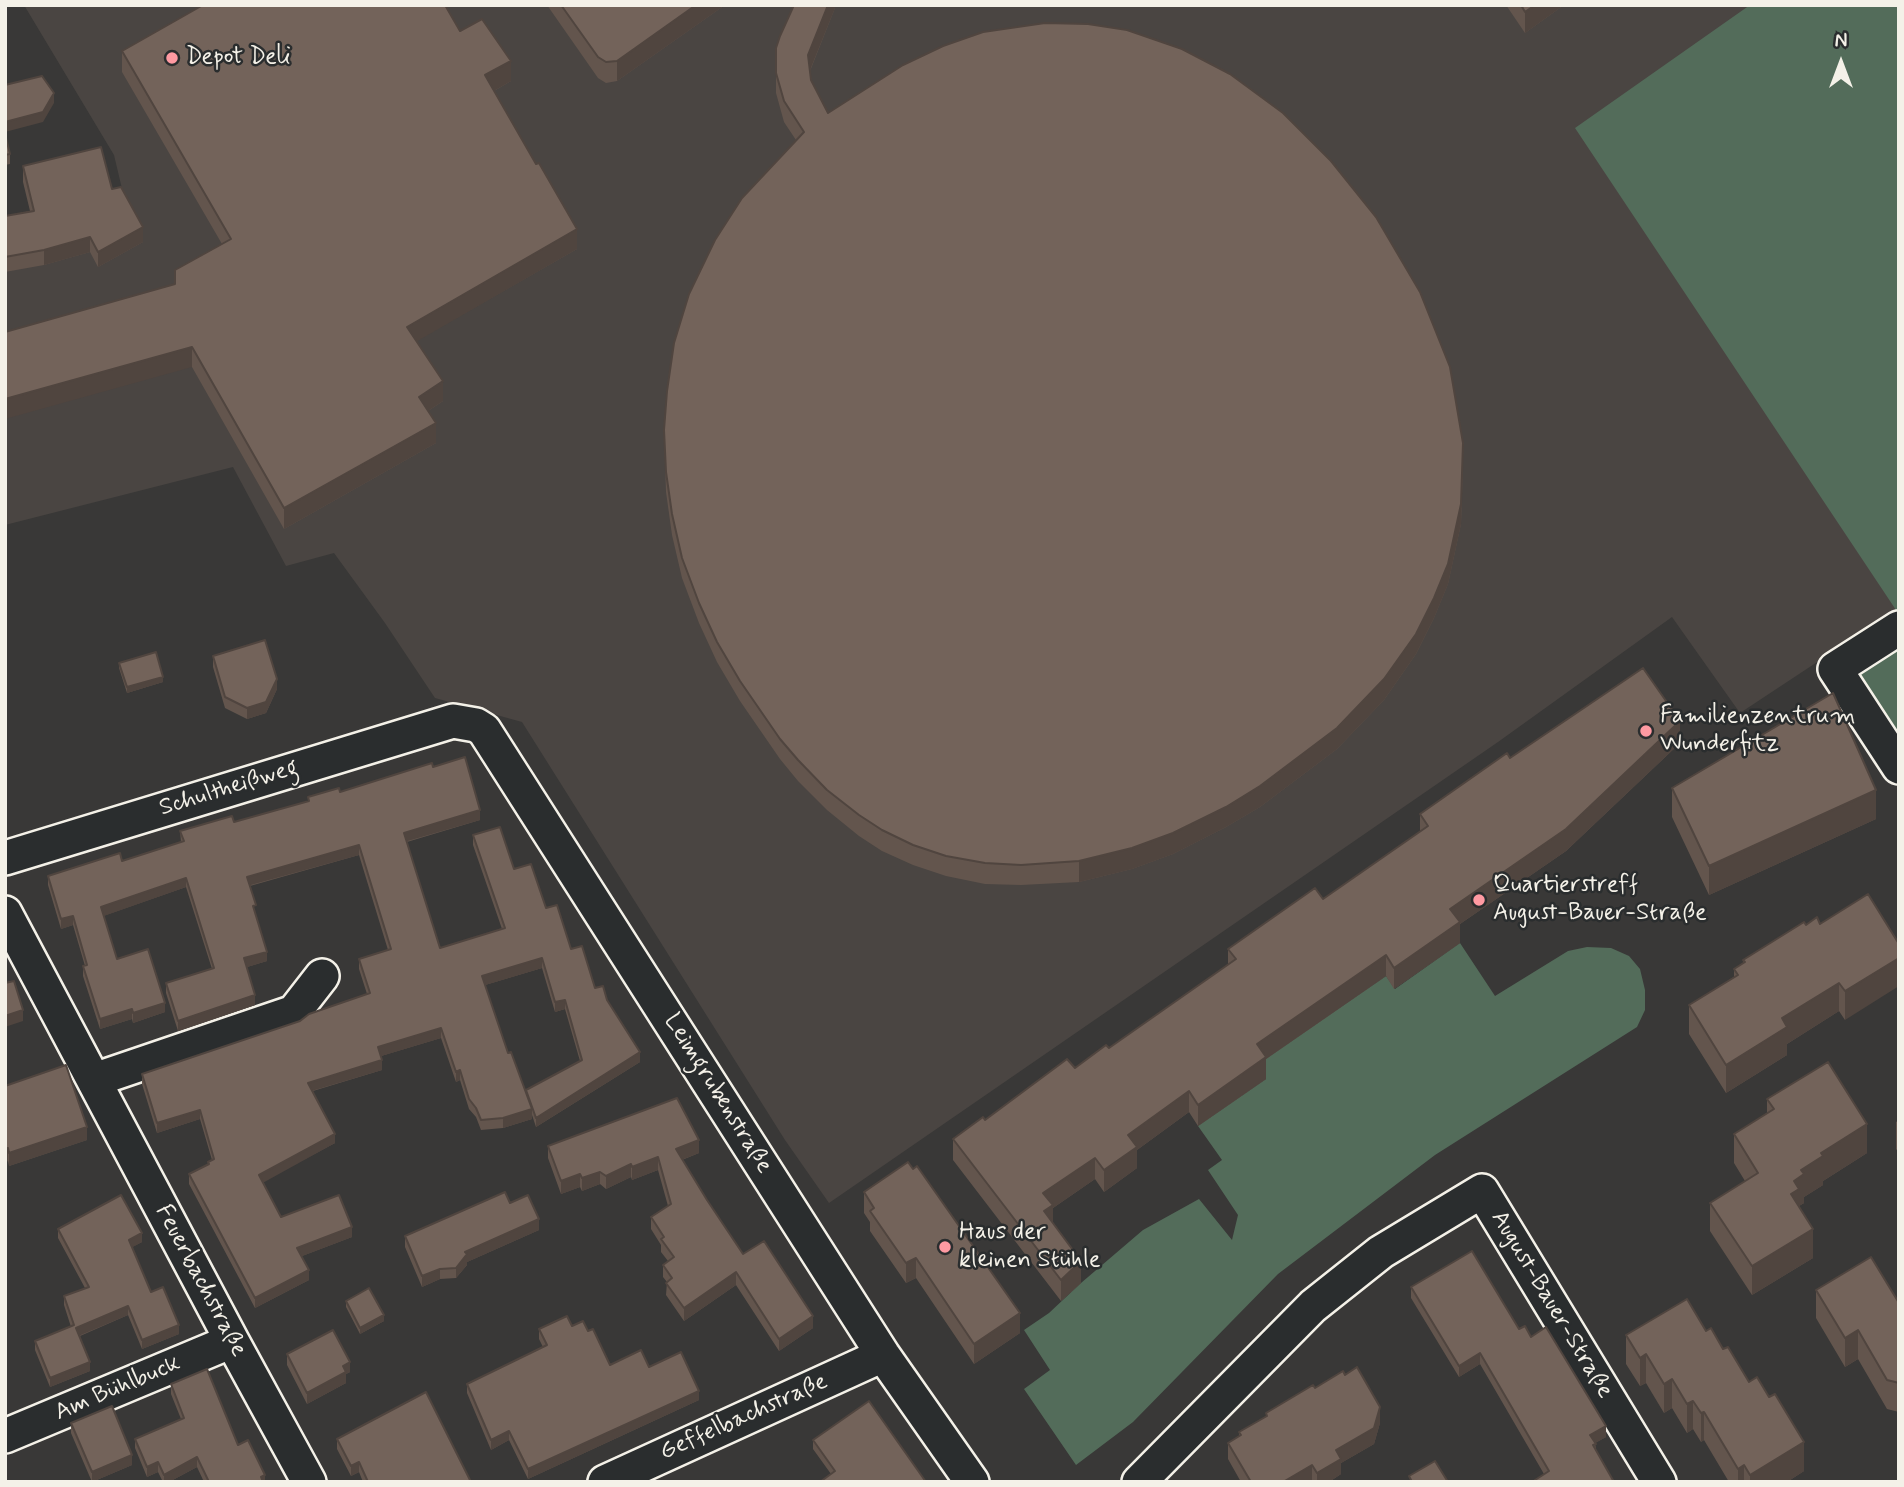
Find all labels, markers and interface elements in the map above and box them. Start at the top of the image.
north arrow [1806,28,1876,98]
text: N [1835,29,1847,54]
place label: Depot Deli [186,44,291,72]
marker: Depot Deli [164,50,180,66]
place label: Familienzentrum Wunderfitz [1660,703,1855,759]
marker: Familienzentrum Wunderfitz [1638,723,1654,739]
street label: Schultheißweg [156,754,302,824]
place label: Quartierstreff August-Bauer-Straße [1493,872,1707,928]
marker: Quartierstreff August-Bauer-Straße [1471,892,1487,908]
street label: Leimgrubenstraße [656,1009,778,1179]
street label: Feuerbachstraße [148,1200,252,1362]
street label: August-Bauer-Straße [1484,1206,1618,1404]
place label: Haus der kleinen Stühle [959,1219,1101,1275]
marker: Haus der kleinen Stühle [937,1239,953,1255]
street label: Am Bühlbuck [51,1350,185,1428]
street label: Geffelbachstraße [656,1368,832,1468]

